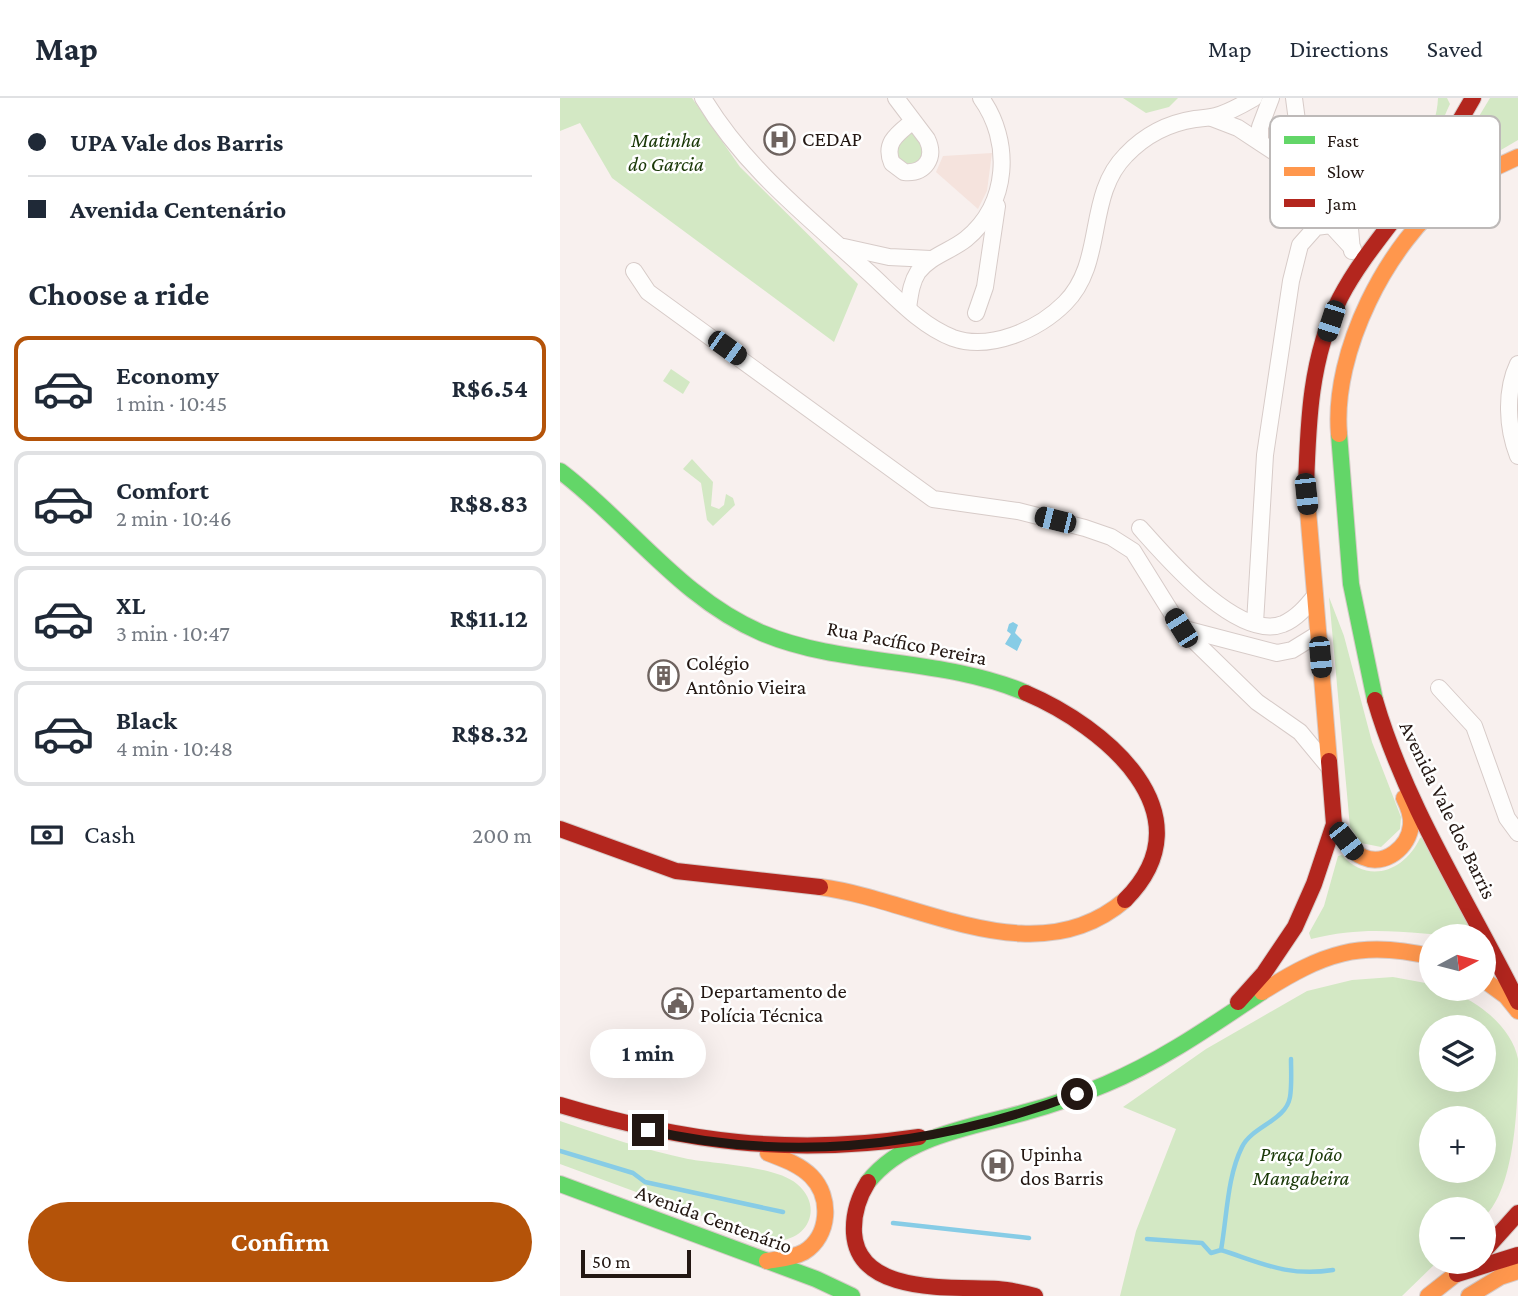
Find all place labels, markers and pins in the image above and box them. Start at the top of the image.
hospital icon: CEDAP [762,122,796,156]
place label: CEDAP [802,127,862,151]
place label: Colégio Antônio Vieira [686,651,806,699]
building icon: Colégio Antônio Vieira [646,658,680,692]
place label: Departamento de Polícia Técnica [700,979,847,1027]
public building icon: Departamento de Polícia Técnica [660,986,694,1020]
place label: Upinha dos Barris [1020,1142,1104,1190]
hospital icon: Upinha dos Barris [980,1149,1014,1183]

